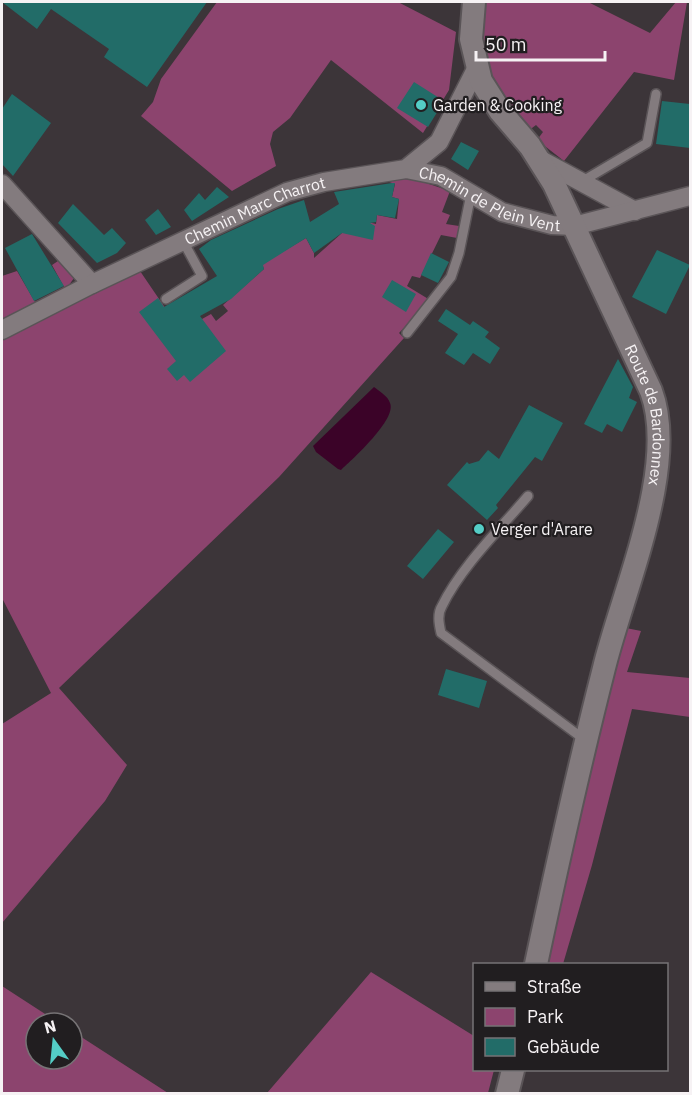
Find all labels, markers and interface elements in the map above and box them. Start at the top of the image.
scale bar [476,24,605,62]
text: 50 m [485,33,527,56]
place label: Garden & Cooking [433,95,563,115]
marker: Garden & Cooking [414,98,428,112]
street label: Chemin de Plein Vent [417,162,561,235]
street label: Chemin Marc Charrot [181,172,327,249]
street label: Route de Bardonnex [621,341,669,487]
place label: Verger d'Arare [491,519,593,539]
marker: Verger d'Arare [472,522,486,536]
legend [473,963,668,1071]
text: Straße [527,975,581,998]
text: Park [527,1005,564,1028]
north arrow [24,1011,84,1071]
text: N [42,1015,58,1038]
text: Gebäude [527,1035,600,1058]

